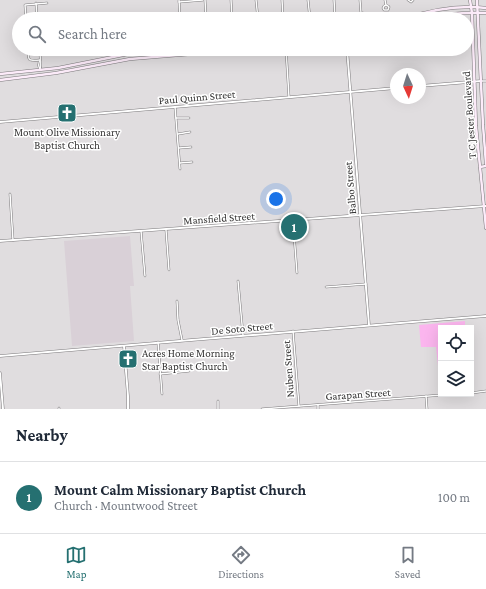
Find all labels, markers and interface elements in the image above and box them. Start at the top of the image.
search box [12,12,474,56]
icon: search [26,23,48,45]
text: Search here [58,26,127,42]
north arrow [390,68,426,104]
street label: T C Jester Boulevard [460,70,479,159]
street label: Paul Quinn Street [158,88,236,106]
church icon: Mount Olive Missionary Baptist Church [56,102,78,124]
place label: Mount Olive Missionary Baptist Church [14,126,121,152]
street label: Balbo Street [342,161,358,215]
your location [266,189,286,209]
street label: Mansfield Street [183,209,256,226]
pin: 1 [281,212,307,242]
street label: De Soto Street [211,319,274,337]
map controls [438,325,474,397]
button: locate [438,325,474,361]
street label: Nuben Street [280,340,296,398]
place label: Acres Home Morning Star Baptist Church [142,347,235,373]
church icon: Acres Home Morning Star Baptist Church [117,348,139,370]
button: layers [438,361,474,397]
street label: Garapan Street [325,386,391,403]
text: Nearby [16,426,68,445]
text: Mount Calm Missionary Baptist Church [54,482,306,498]
text: 1 [27,490,31,505]
text: 100 m [438,490,470,505]
text: Church · Mountwood Street [54,498,198,513]
tab: Map [65,544,87,580]
tab: Directions [218,544,264,580]
tab: Saved [395,544,421,580]

